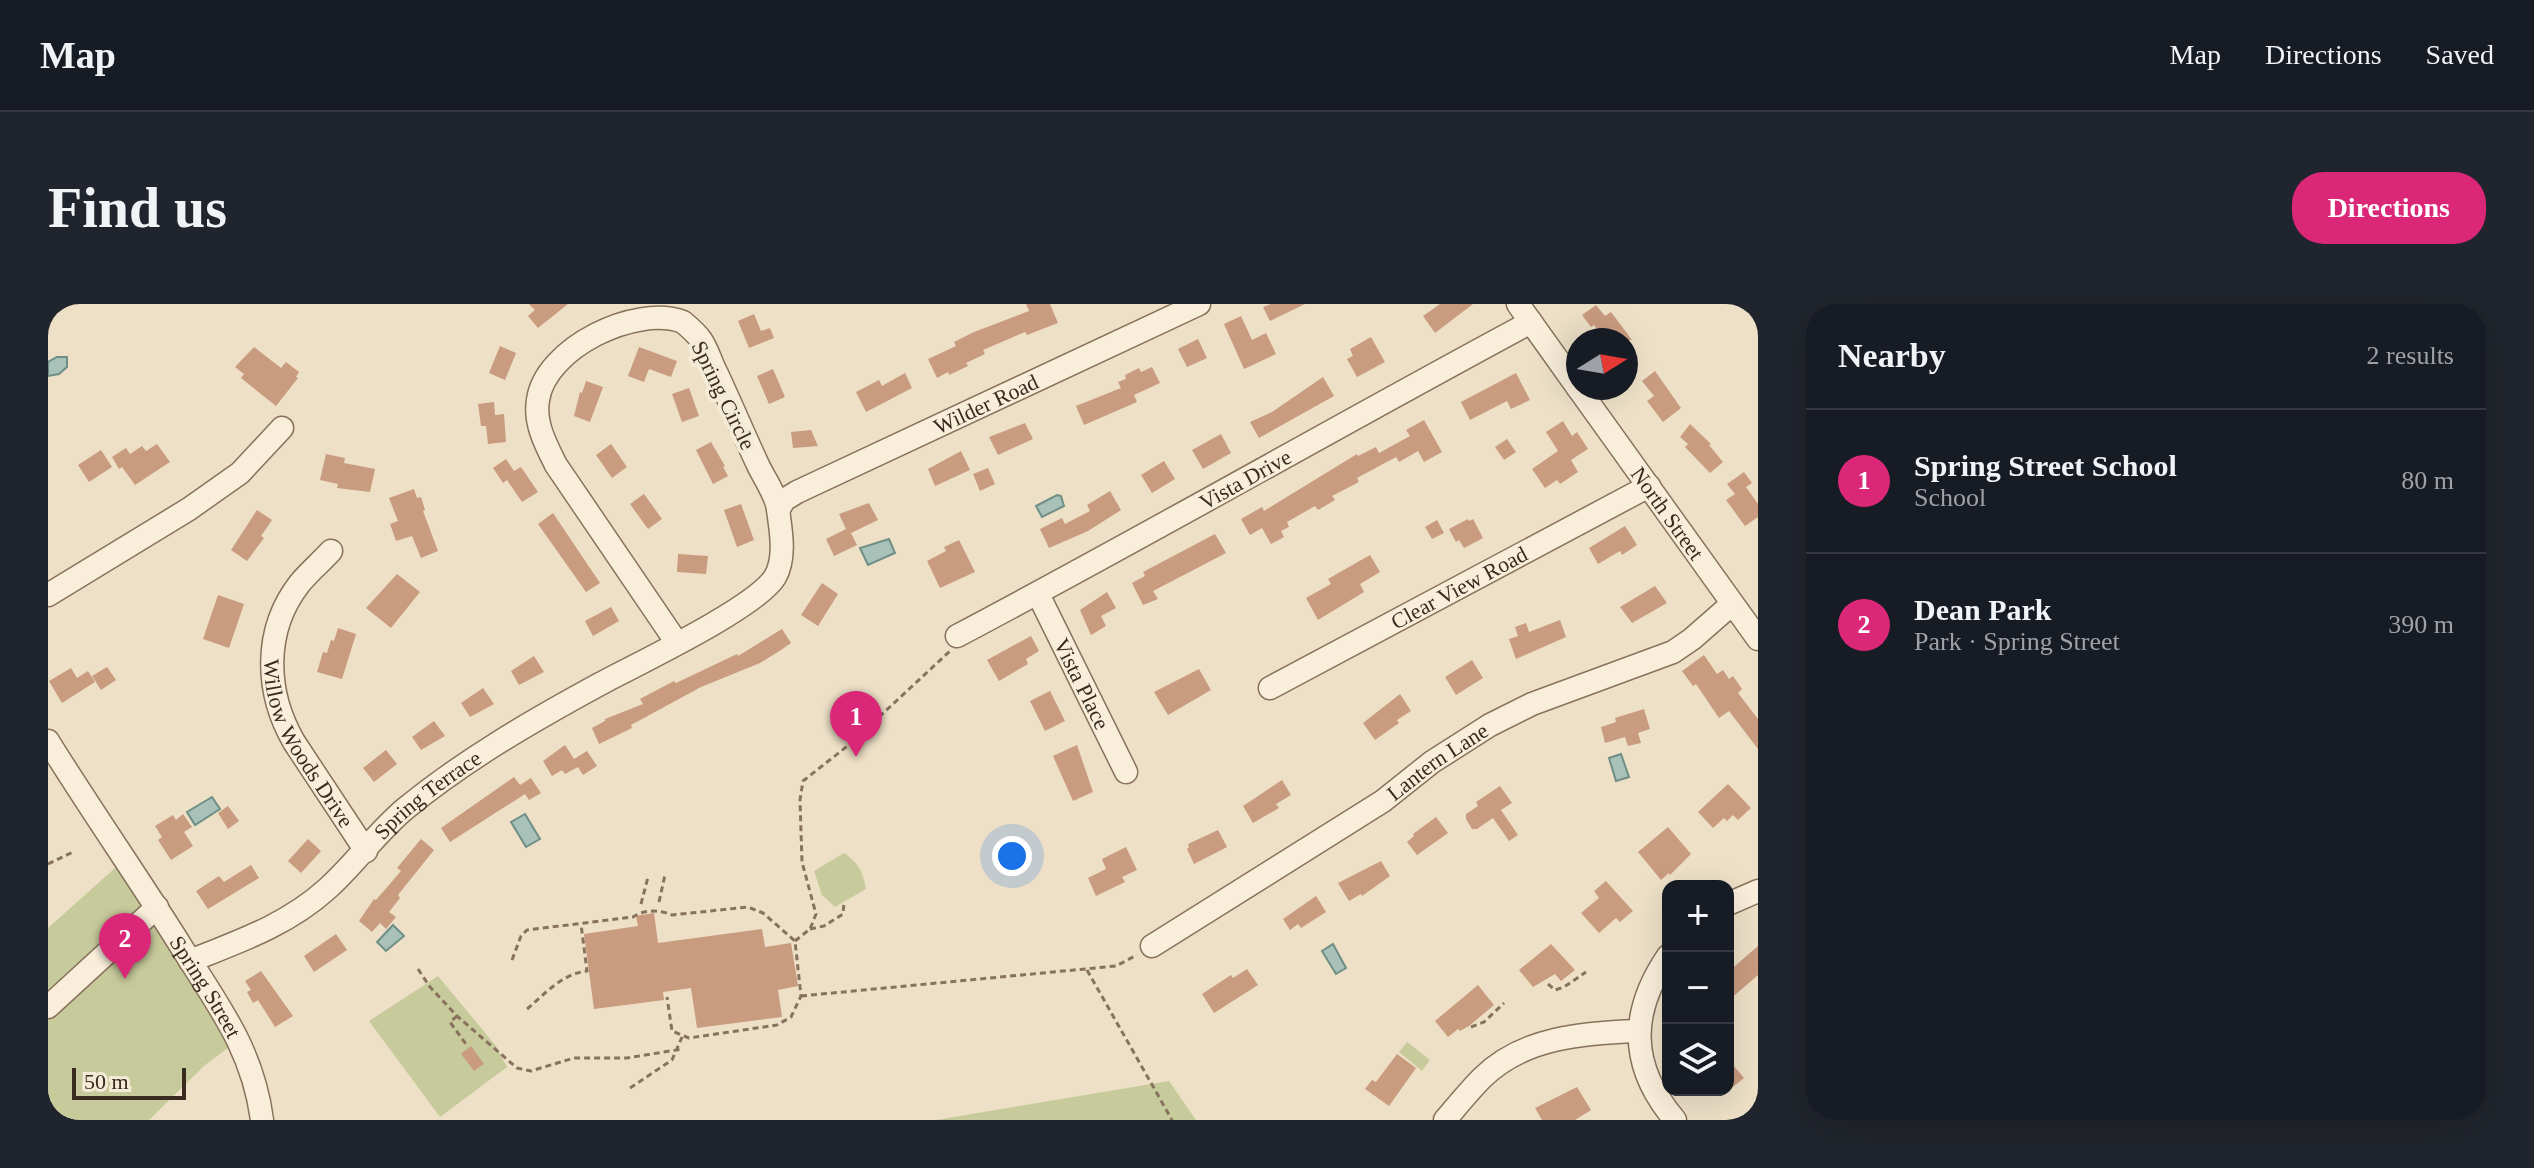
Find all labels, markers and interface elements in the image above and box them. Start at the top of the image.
text: Map [40,34,116,76]
text: Map [2170,39,2221,70]
text: Directions [2265,39,2382,70]
text: Saved [2426,39,2494,70]
button: Directions [2292,172,2486,244]
text: Find us [48,177,227,239]
north arrow [1566,328,1638,400]
street label: Spring Circle [686,337,761,454]
text: Nearby [1838,337,1946,374]
text: 2 results [2367,341,2454,370]
street label: Wilder Road [930,369,1042,439]
street label: Vista Drive [1195,444,1295,515]
text: Spring Street School [1914,449,2177,482]
street label: North Street [1626,462,1709,565]
text: 1 [1858,466,1871,495]
text: 80 m [2401,466,2454,495]
text: School [1914,483,1986,512]
street label: Clear View Road [1387,541,1532,634]
text: Dean Park [1914,593,2052,626]
text: 2 [1858,610,1871,639]
text: 390 m [2388,610,2454,639]
text: Park · Spring Street [1914,627,2120,656]
street label: Vista Place [1049,634,1115,733]
street label: Willow Woods Drive [259,659,359,832]
pin: 1 [830,691,882,757]
street label: Lantern Lane [1382,718,1493,806]
street label: Spring Terrace [369,745,486,844]
your location [992,836,1032,876]
map controls [1662,880,1734,1096]
button: + [1662,880,1734,952]
pin: 2 [99,913,151,979]
street label: Spring Street [165,931,246,1042]
button: − [1662,952,1734,1024]
button: layers [1662,1024,1734,1096]
scale bar [72,1064,186,1100]
text: 50 m [84,1069,129,1094]

